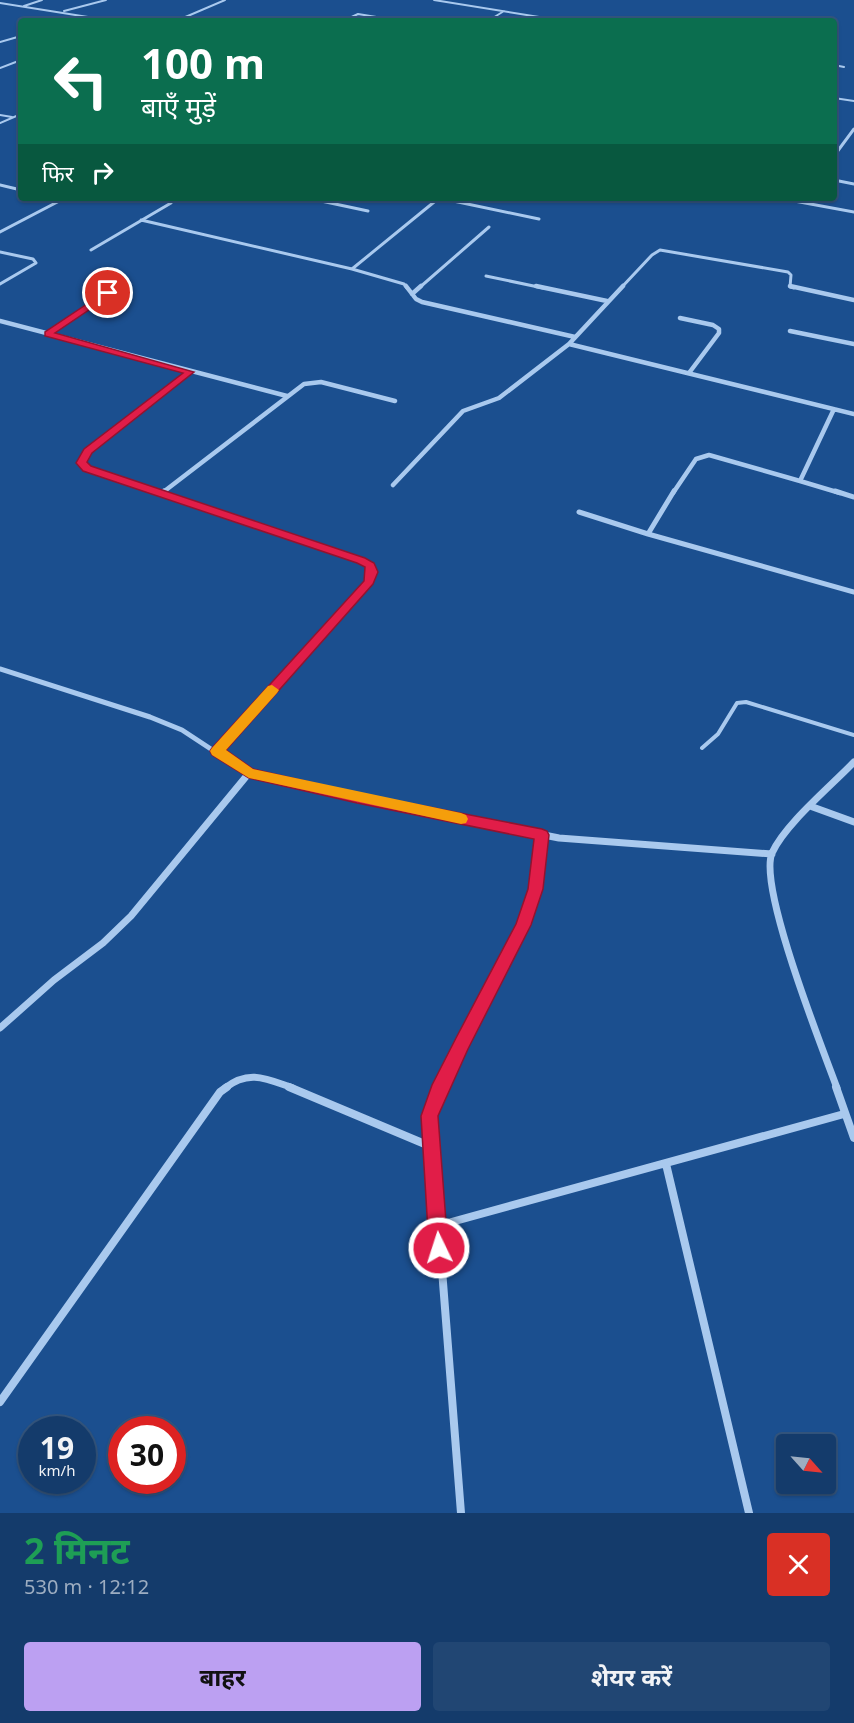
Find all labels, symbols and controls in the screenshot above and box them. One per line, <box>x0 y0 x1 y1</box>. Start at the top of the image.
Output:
text: 100 m <box>141 34 265 91</box>
icon: left <box>42 42 120 120</box>
text: बाएँ मुड़ें <box>141 88 216 125</box>
icon: right <box>86 156 119 189</box>
text: फिर <box>42 158 74 188</box>
pin <box>82 267 133 318</box>
icon: arrive <box>91 276 124 309</box>
position arrow <box>407 1216 471 1280</box>
speed limit sign: 30 <box>108 1416 186 1494</box>
text: 19 <box>40 1427 74 1468</box>
north arrow <box>776 1434 836 1494</box>
map controls <box>776 1434 836 1494</box>
text: km/h <box>39 1460 75 1480</box>
text: 2 मिनट <box>24 1526 130 1575</box>
button: close <box>767 1533 830 1596</box>
text: 530 m · 12:12 <box>24 1573 149 1600</box>
button: बाहर <box>24 1642 421 1711</box>
button: शेयर करें <box>433 1642 830 1711</box>

